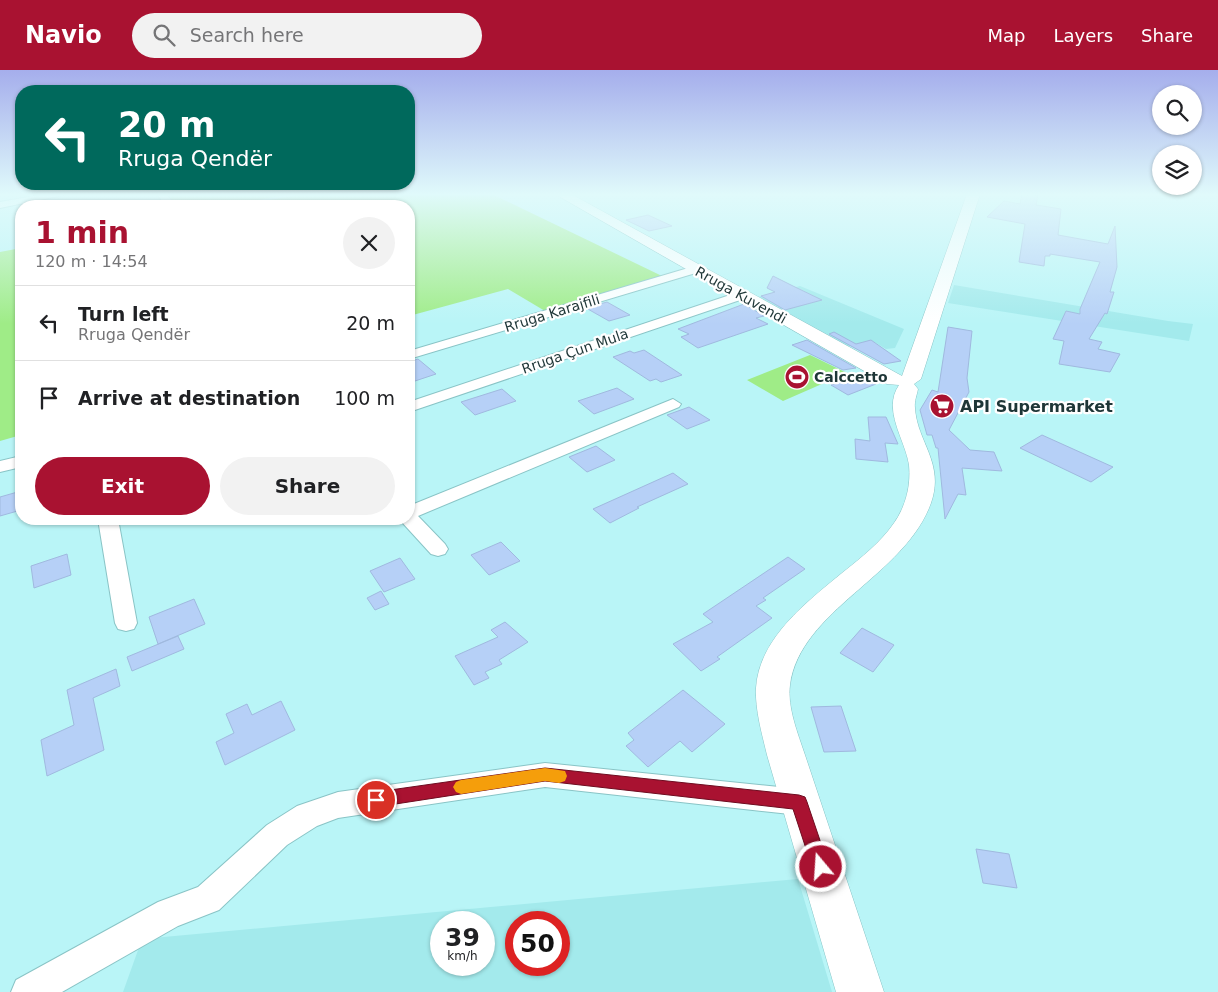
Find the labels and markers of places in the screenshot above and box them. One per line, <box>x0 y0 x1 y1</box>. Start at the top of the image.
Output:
sports icon: Calccetto <box>784 364 810 390</box>
place label: Calccetto <box>814 369 888 385</box>
supermarket icon: API Supermarket <box>929 393 955 419</box>
place label: API Supermarket <box>960 397 1113 416</box>
pin <box>355 779 397 821</box>

